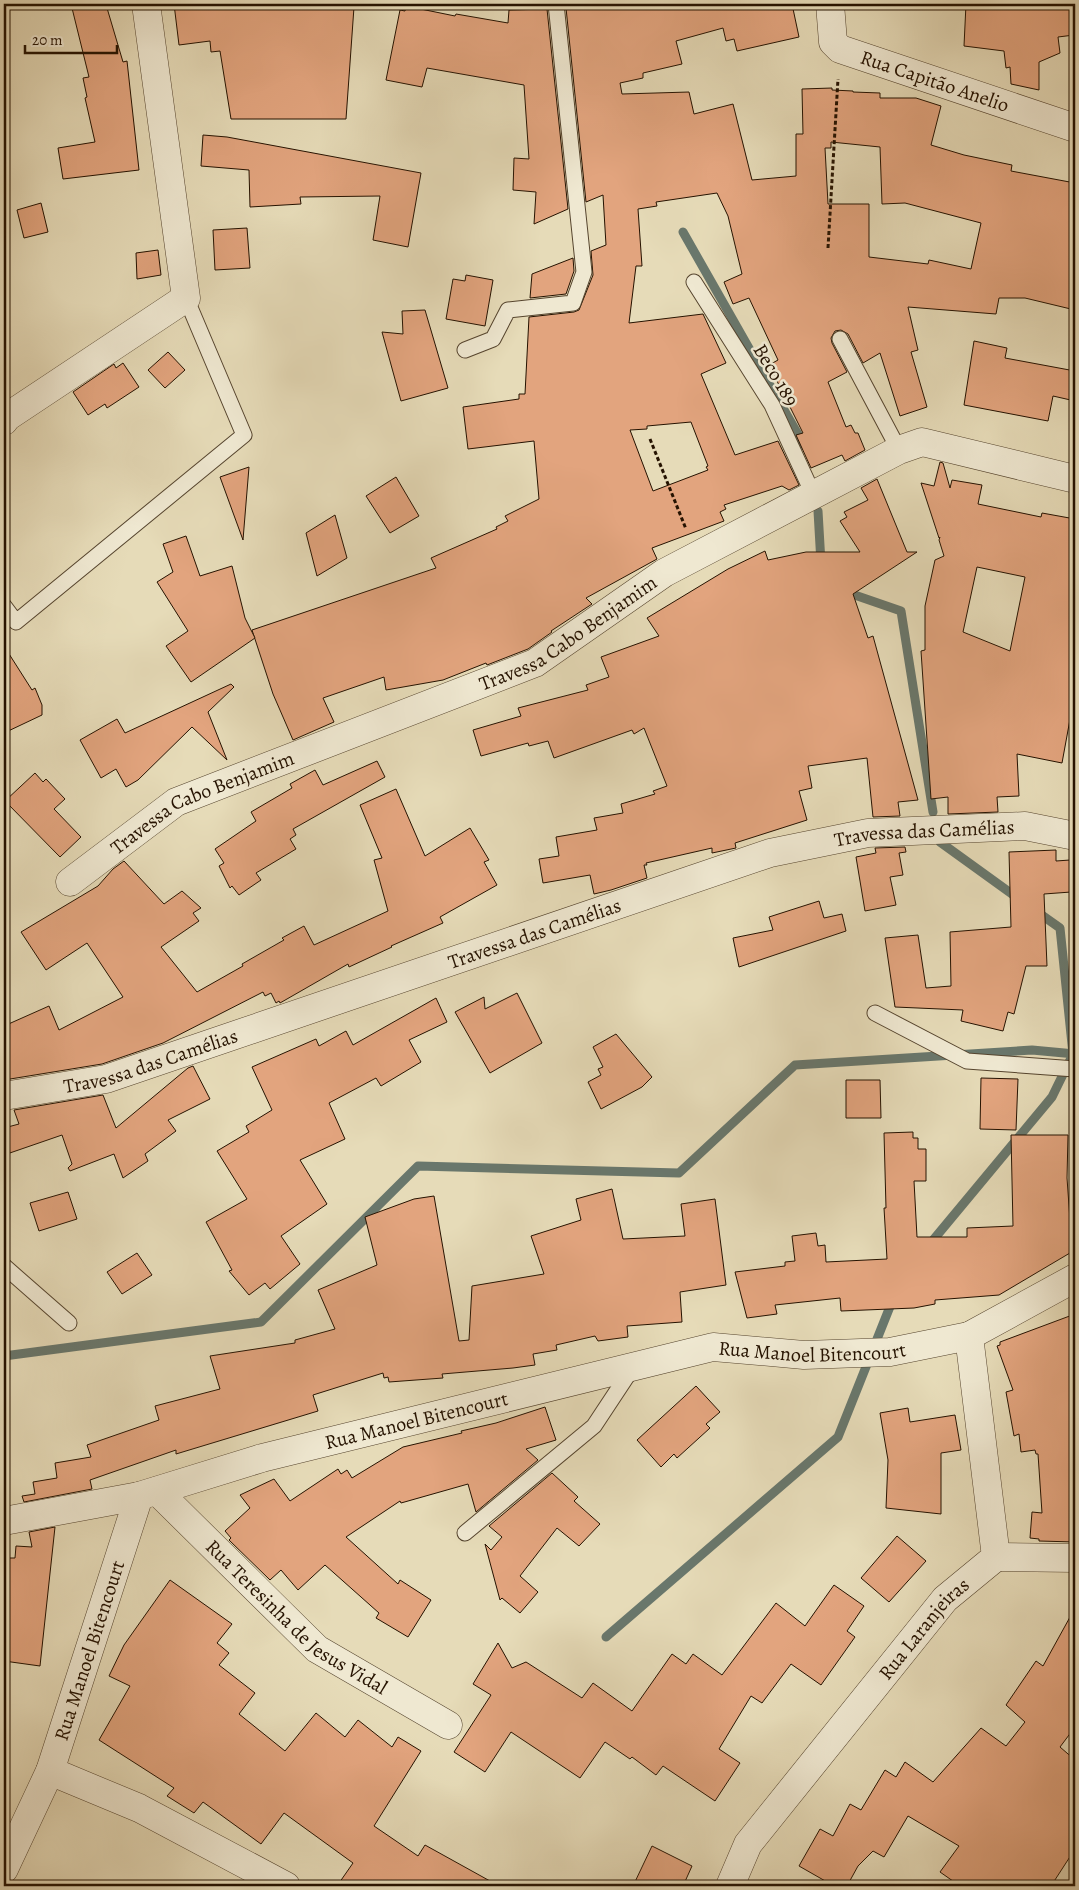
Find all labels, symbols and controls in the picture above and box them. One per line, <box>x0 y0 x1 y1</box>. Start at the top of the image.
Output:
scale bar <box>25 22 118 54</box>
text: 20 m <box>32 30 63 50</box>
street label: Rua Capitão Anelio <box>857 43 1013 118</box>
street label: Beco 189 <box>747 339 805 411</box>
street label: Travessa Cabo Benjamim <box>475 568 662 697</box>
street label: Travessa Cabo Benjamim <box>105 744 298 860</box>
street label: Travessa das Camélias <box>832 813 1015 853</box>
street label: Travessa das Camélias <box>444 891 625 975</box>
street label: Travessa das Camélias <box>61 1022 241 1099</box>
street label: Rua Manoel Bitencourt <box>717 1334 909 1369</box>
street label: Rua Manoel Bitencourt <box>322 1384 511 1456</box>
street label: Rua Teresinha de Jesus Vidal <box>200 1533 393 1701</box>
street label: Rua Manoel Bitencourt <box>47 1557 131 1744</box>
street label: Rua Laranjeiras <box>872 1571 975 1685</box>

